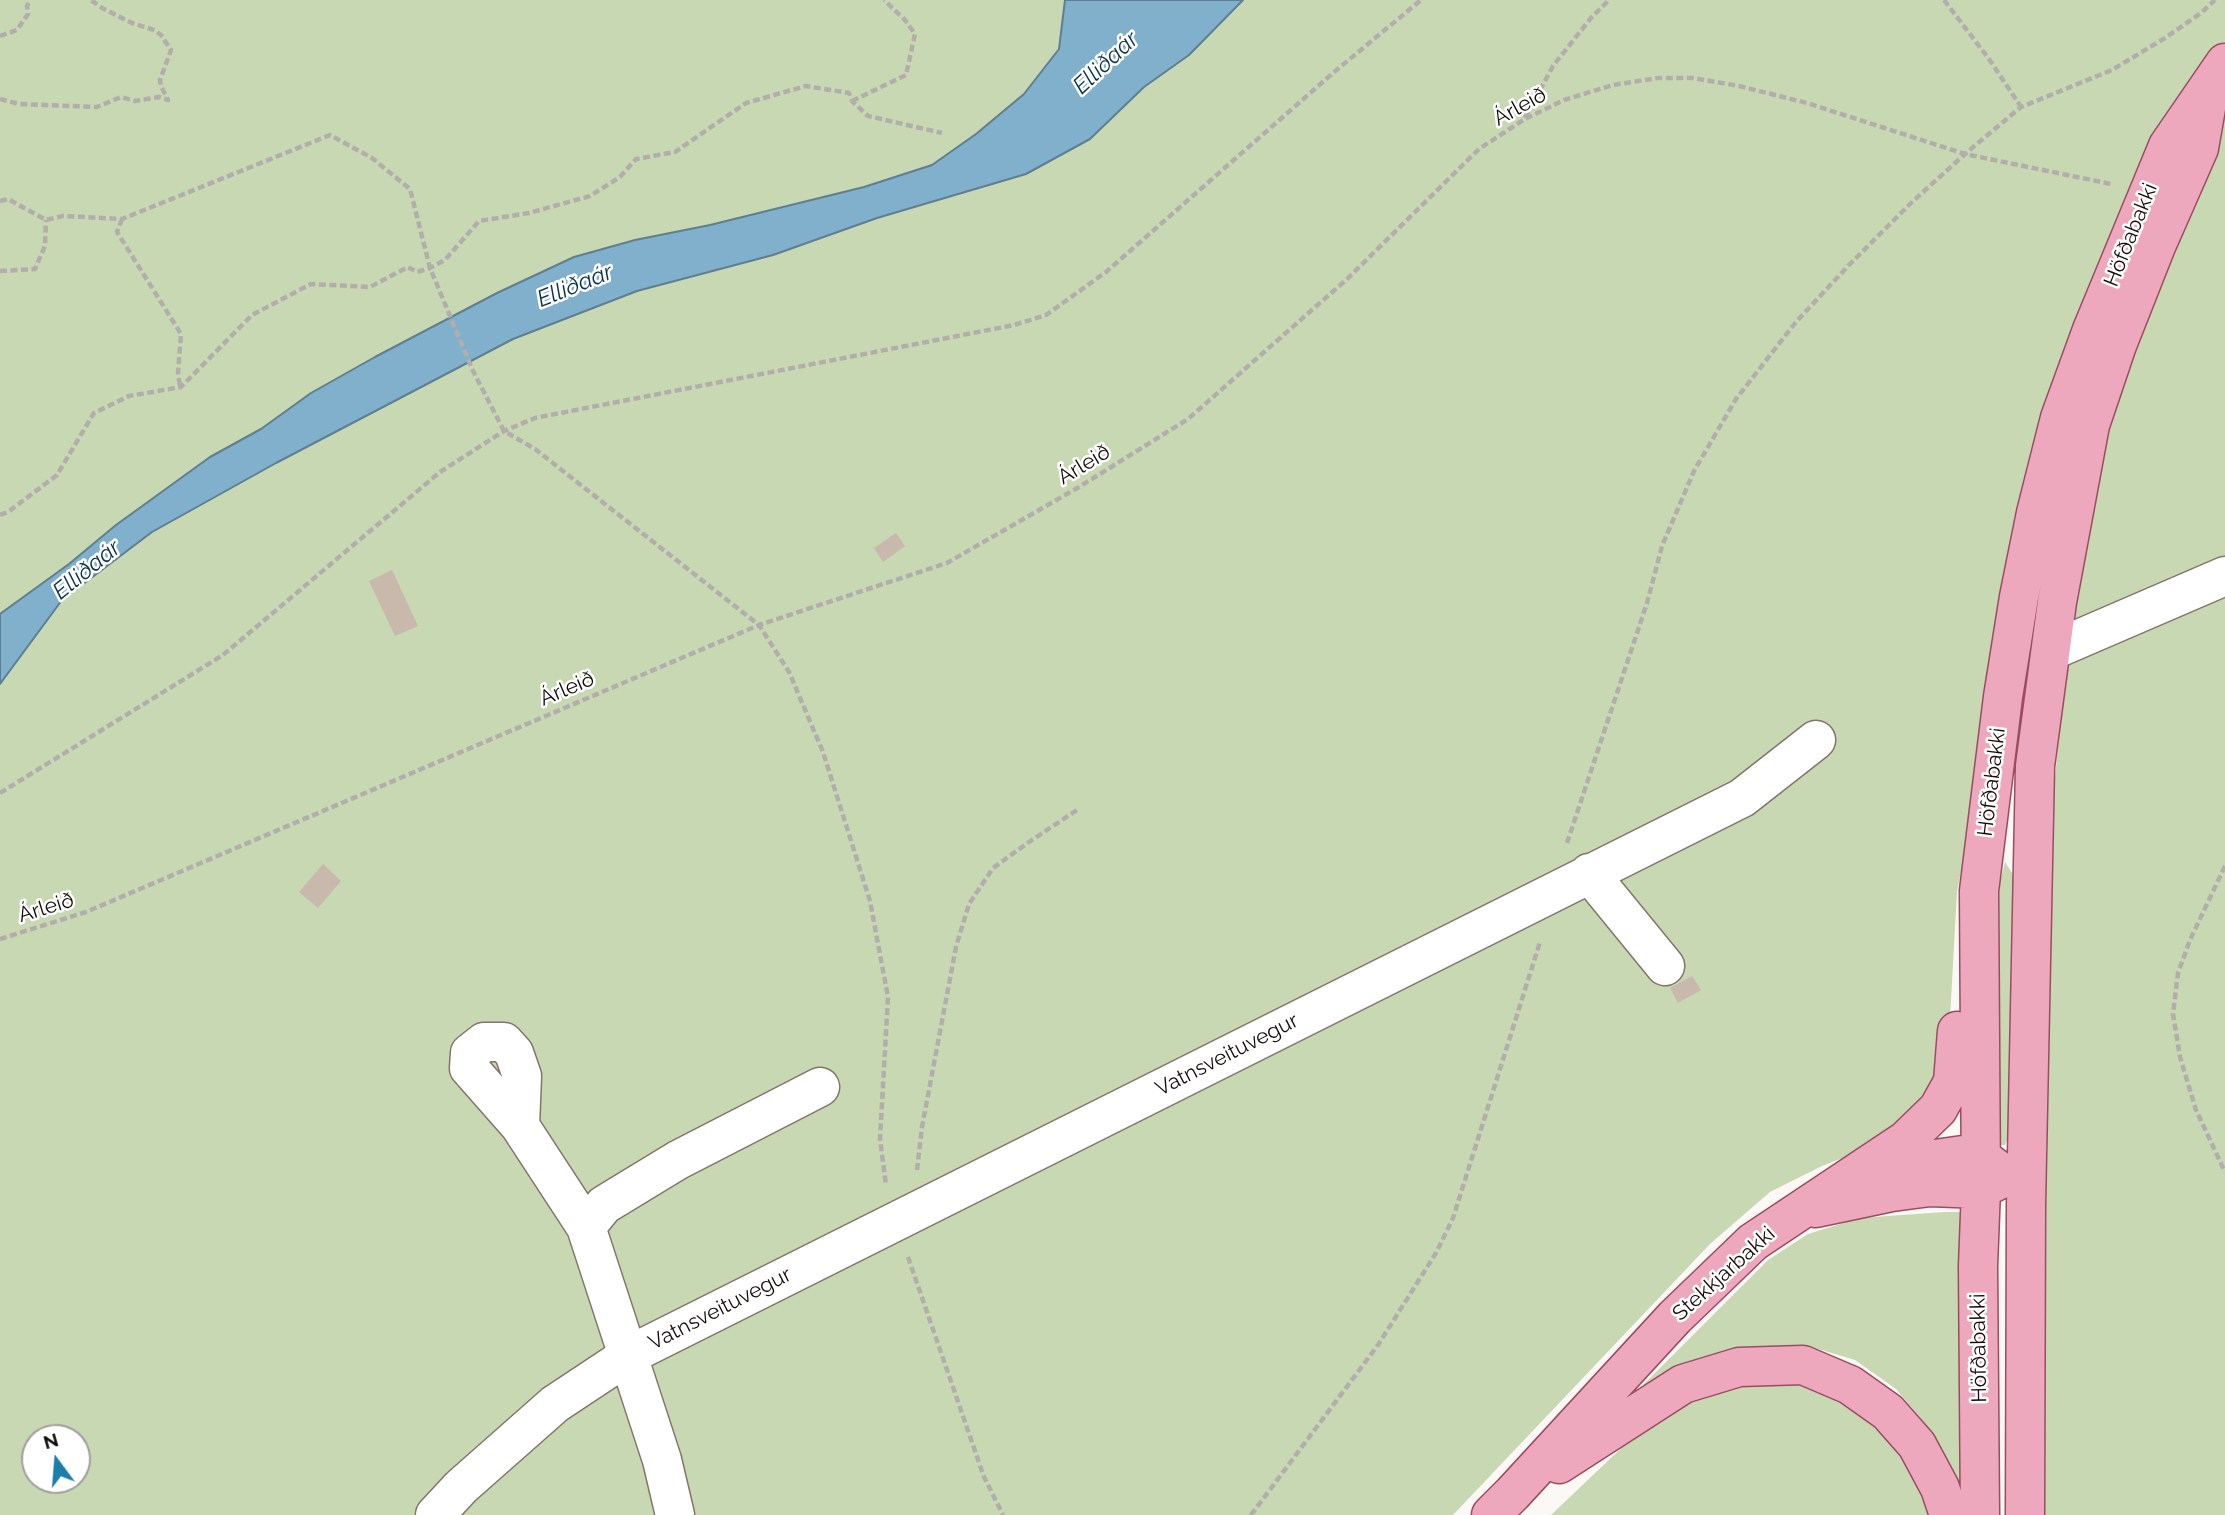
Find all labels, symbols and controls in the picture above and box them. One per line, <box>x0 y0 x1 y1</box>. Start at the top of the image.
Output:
water label: Elliðaár <box>1068 26 1144 100</box>
street label: Árleið <box>1489 82 1551 132</box>
street label: Höfðabakki <box>2099 180 2163 290</box>
water label: Elliðaár <box>533 258 617 314</box>
street label: Árleið <box>1053 440 1115 490</box>
water label: Elliðaár <box>48 534 126 606</box>
street label: Árleið <box>536 666 598 712</box>
street label: Höfðabakki <box>1973 726 2011 838</box>
street label: Árleið <box>15 888 77 928</box>
street label: Vatnsveituvegur <box>1151 1008 1303 1102</box>
street label: Stekkjarbakki <box>1668 1222 1780 1326</box>
street label: Vatnsveituvegur <box>644 1262 796 1356</box>
street label: Höfðabakki <box>1965 1293 1993 1403</box>
north arrow <box>21 1424 91 1494</box>
text: N <box>41 1428 61 1453</box>

